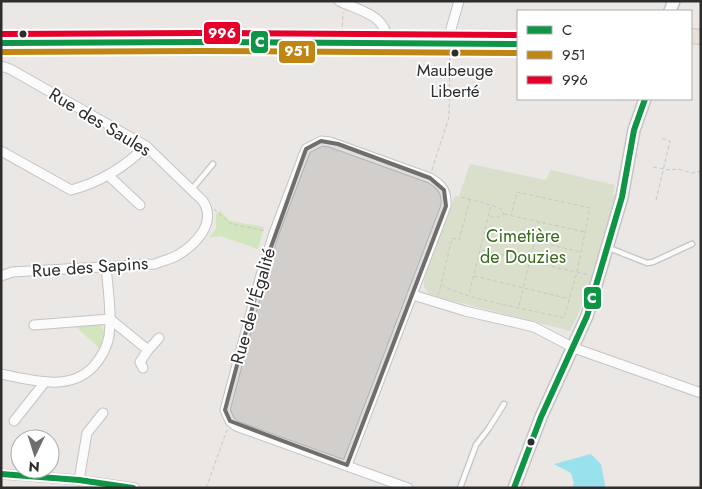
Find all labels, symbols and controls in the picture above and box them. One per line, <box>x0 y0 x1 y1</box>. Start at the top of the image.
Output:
legend <box>517 10 692 100</box>
text: C <box>562 19 572 41</box>
line badge: 996 <box>203 21 241 45</box>
text: 996 <box>208 23 236 43</box>
unlabelled marker <box>18 29 28 39</box>
line badge: C <box>250 30 269 54</box>
text: C <box>255 32 265 52</box>
line badge: 951 <box>278 40 316 64</box>
text: 951 <box>284 41 310 61</box>
text: 951 <box>562 44 586 66</box>
marker: Maubeuge Liberté <box>450 48 460 58</box>
place label: Maubeuge Liberté <box>417 58 494 103</box>
text: 996 <box>562 69 588 91</box>
street label: Rue des Saules <box>44 81 156 163</box>
park label: Cimetière de Douzies <box>480 223 566 270</box>
street label: Rue de l'Égalité <box>224 245 282 367</box>
street label: Rue des Sapins <box>31 250 149 284</box>
line badge: C <box>583 286 602 310</box>
text: C <box>587 288 597 308</box>
north arrow <box>10 429 60 479</box>
unlabelled marker <box>526 437 536 447</box>
text: N <box>28 457 40 477</box>

